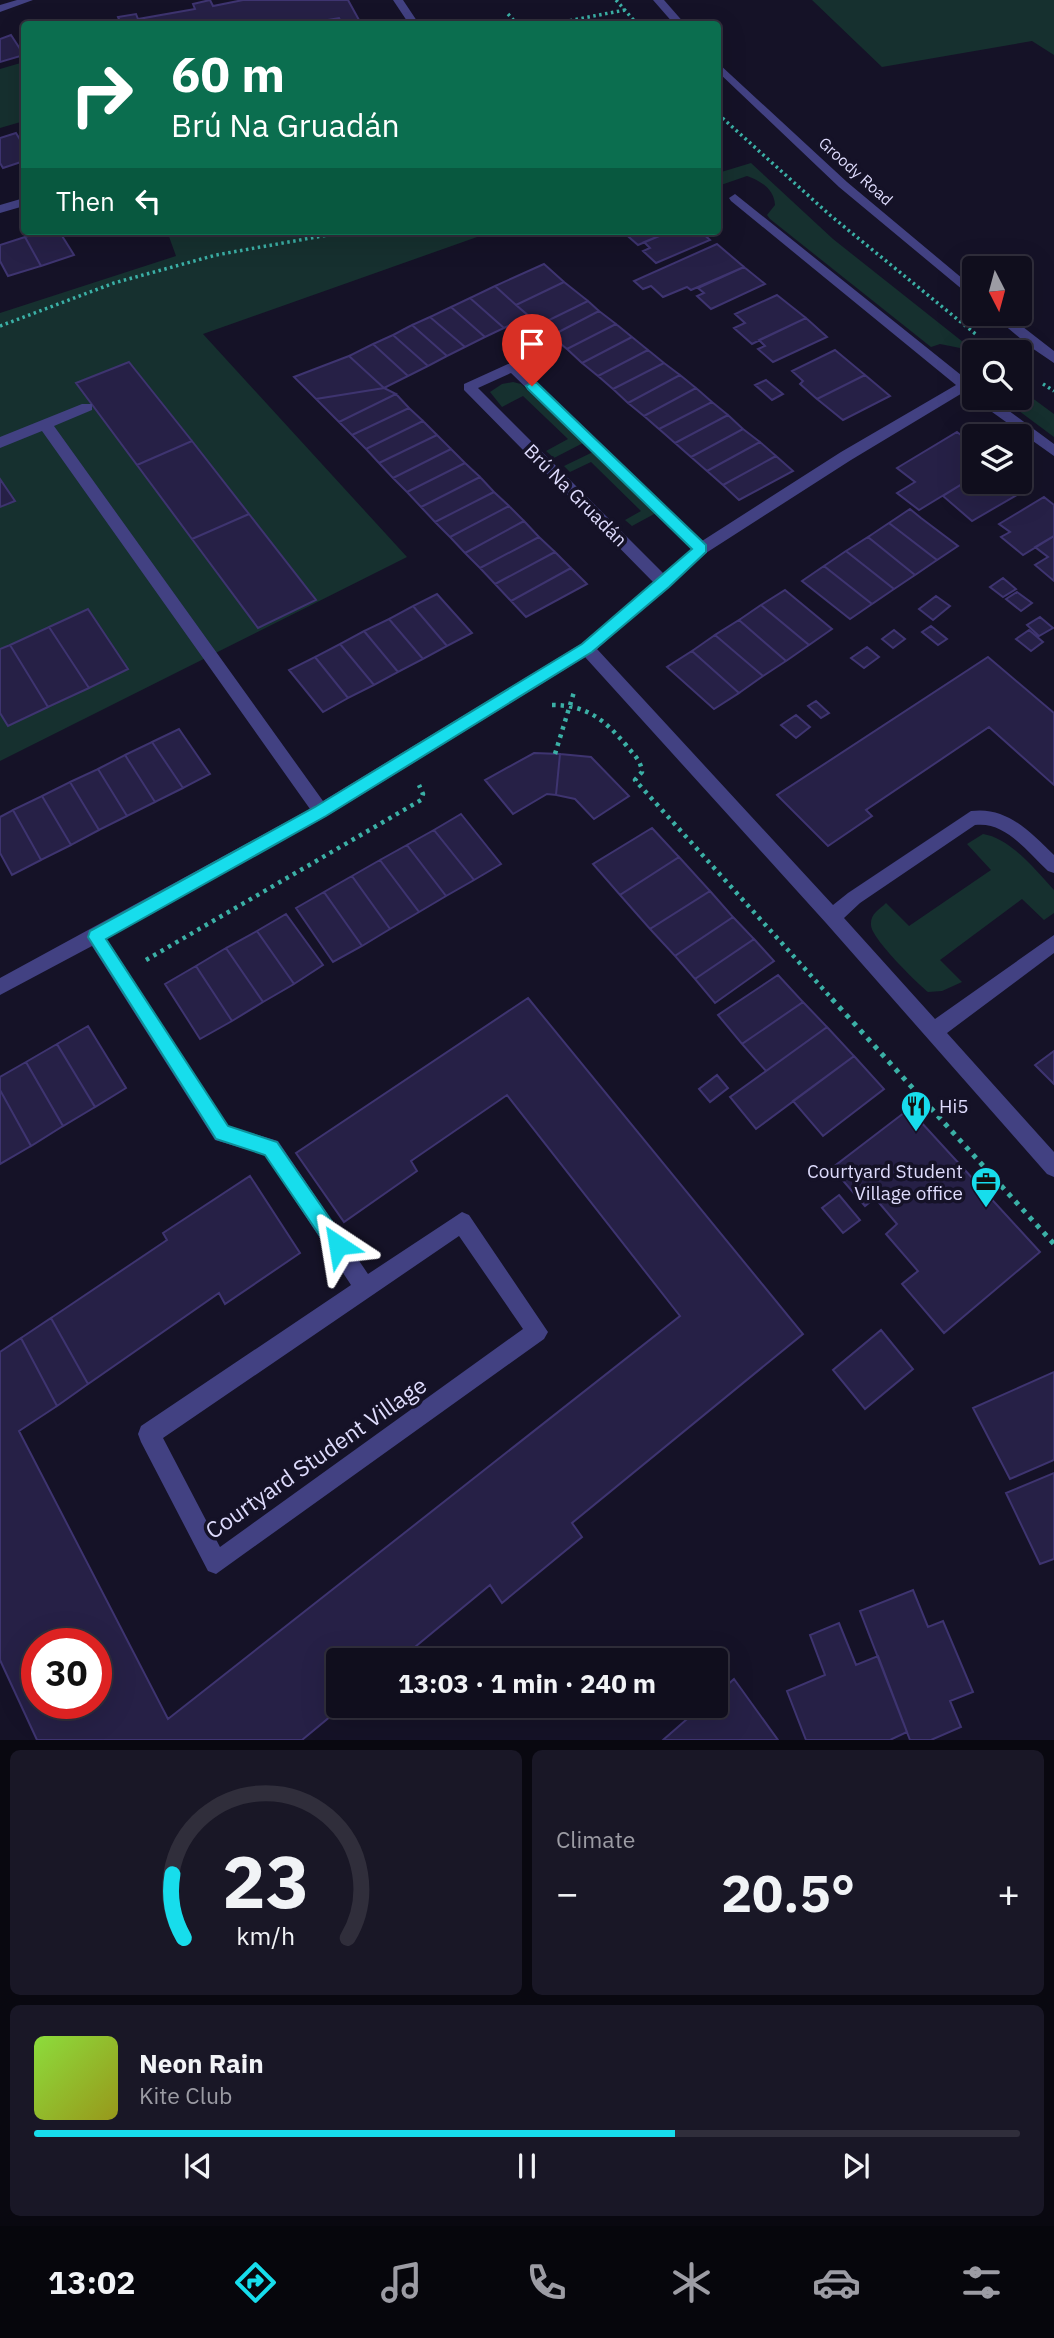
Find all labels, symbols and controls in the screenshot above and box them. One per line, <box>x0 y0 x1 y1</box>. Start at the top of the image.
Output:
text: 60 m <box>171 42 285 105</box>
icon: right <box>56 49 147 140</box>
text: Brú Na Gruadán <box>171 104 400 146</box>
street label: Groody Road <box>815 133 897 209</box>
icon: left <box>129 182 167 220</box>
text: Then <box>56 184 115 218</box>
north arrow <box>962 256 1032 326</box>
map controls <box>962 256 1032 494</box>
pin <box>502 314 562 386</box>
icon: arrive <box>513 325 551 363</box>
button: search <box>962 340 1032 410</box>
button: layers <box>962 424 1032 494</box>
street label: Brú Na Gruadán <box>520 439 632 551</box>
restaurant icon: Hi5 <box>899 1089 933 1133</box>
place label: Hi5 <box>939 1094 969 1118</box>
place label: Courtyard Student Village office <box>807 1159 963 1205</box>
office icon: Courtyard Student Village office <box>969 1165 1003 1209</box>
position arrow <box>301 1208 375 1282</box>
street label: Courtyard Student Village <box>199 1369 432 1545</box>
speed limit sign: 30 <box>21 1628 112 1719</box>
text: 13:03 · 1 min · 240 m <box>398 1666 656 1700</box>
text: Climate <box>556 1824 635 1854</box>
text: 23 <box>222 1834 310 1929</box>
text: 20.5° <box>721 1859 855 1926</box>
text: − <box>556 1868 579 1917</box>
text: + <box>997 1868 1020 1917</box>
text: km/h <box>237 1919 295 1952</box>
text: Neon Rain <box>139 2046 264 2080</box>
text: Kite Club <box>139 2080 232 2110</box>
icon: previous <box>179 2147 217 2185</box>
icon: pause <box>508 2147 546 2185</box>
icon: next <box>837 2147 875 2185</box>
icon: directions <box>231 2258 280 2307</box>
icon: music <box>377 2258 426 2307</box>
icon: phone <box>522 2258 571 2307</box>
icon: climate <box>667 2258 716 2307</box>
icon: car <box>812 2258 861 2307</box>
icon: filters <box>957 2258 1006 2307</box>
text: 13:02 <box>48 2261 135 2303</box>

